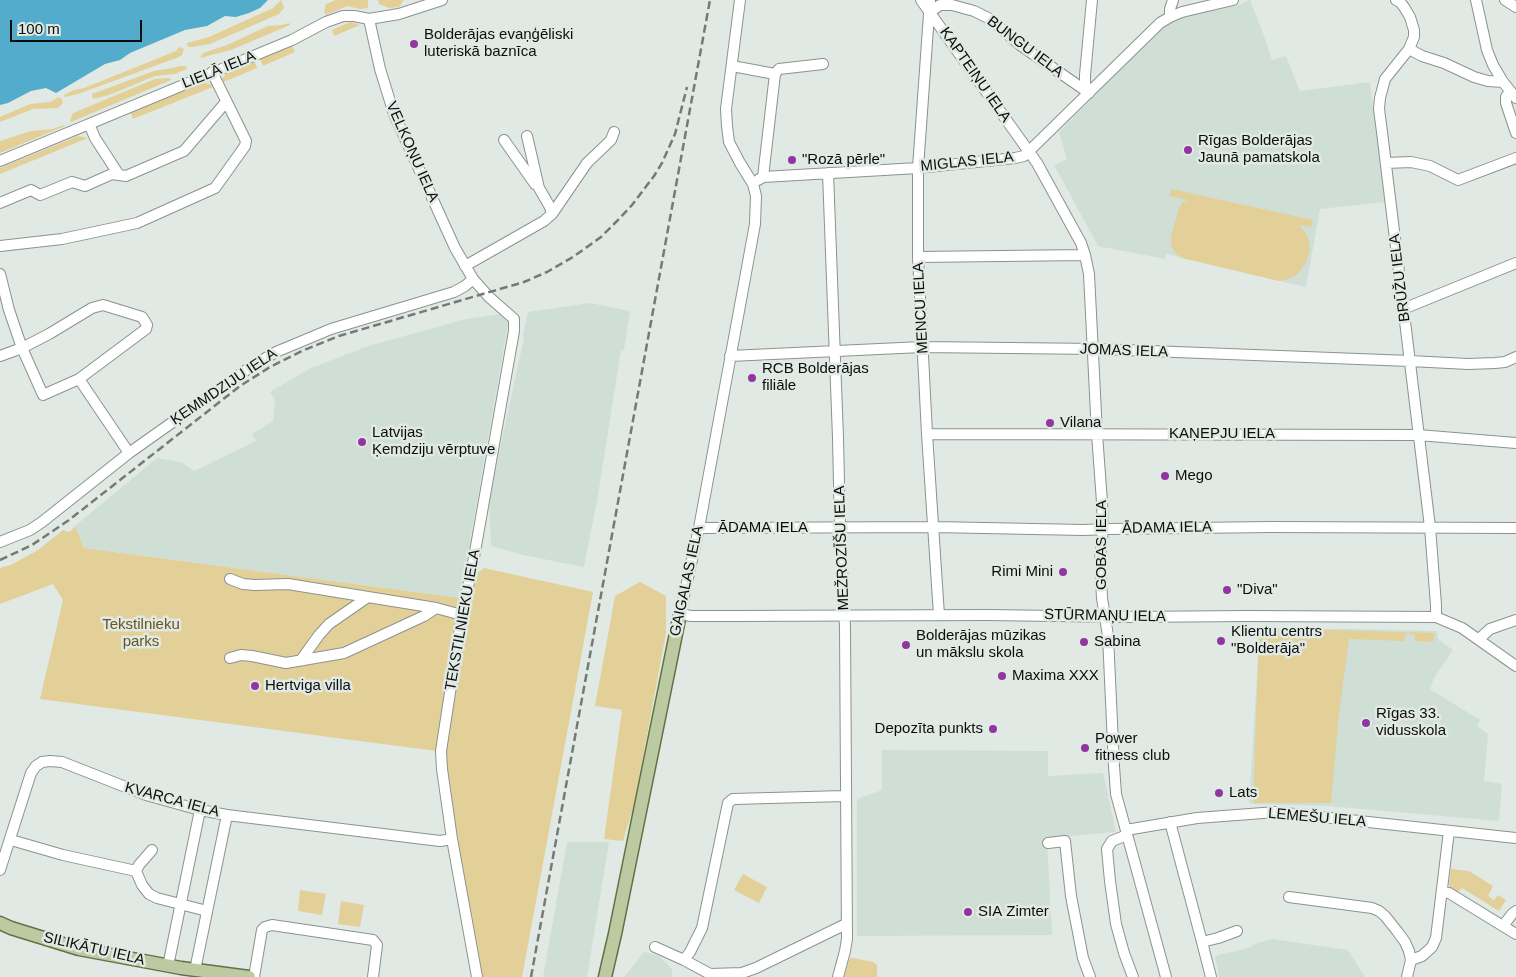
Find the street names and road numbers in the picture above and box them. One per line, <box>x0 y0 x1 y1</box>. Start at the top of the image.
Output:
street label: BUNGU IELA <box>983 12 1067 82</box>
street label: KAPTEIŅU IELA <box>936 24 1014 126</box>
street label: LIELĀ IELA <box>180 47 258 93</box>
street label: VELKOŅU IELA <box>382 99 442 205</box>
street label: MIGLAS IELA <box>920 148 1014 176</box>
street label: BRŪŽU IELA <box>1386 233 1414 323</box>
street label: MENCU IELA <box>910 262 932 354</box>
street label: JOMAS IELA <box>1080 340 1168 362</box>
street label: ĶEMMDZIJU IELA <box>167 345 281 429</box>
street label: KAŅEPJU IELA <box>1169 425 1275 443</box>
street label: MEŽROZĪŠU IELA <box>831 485 853 611</box>
street label: GOBAS IELA <box>1093 500 1111 590</box>
street label: ĀDAMA IELA <box>1122 518 1212 538</box>
street label: ĀDAMA IELA <box>718 519 808 537</box>
street label: GAIGALAS IELA <box>666 524 708 638</box>
street label: TEKSTILNIEKU IELA <box>442 548 484 692</box>
street label: STŪRMAŅU IELA <box>1044 606 1166 626</box>
street label: KVARCA IELA <box>123 779 221 821</box>
street label: LEMEŠU IELA <box>1267 805 1367 831</box>
street label: SILIKĀTU IELA <box>42 929 146 969</box>

